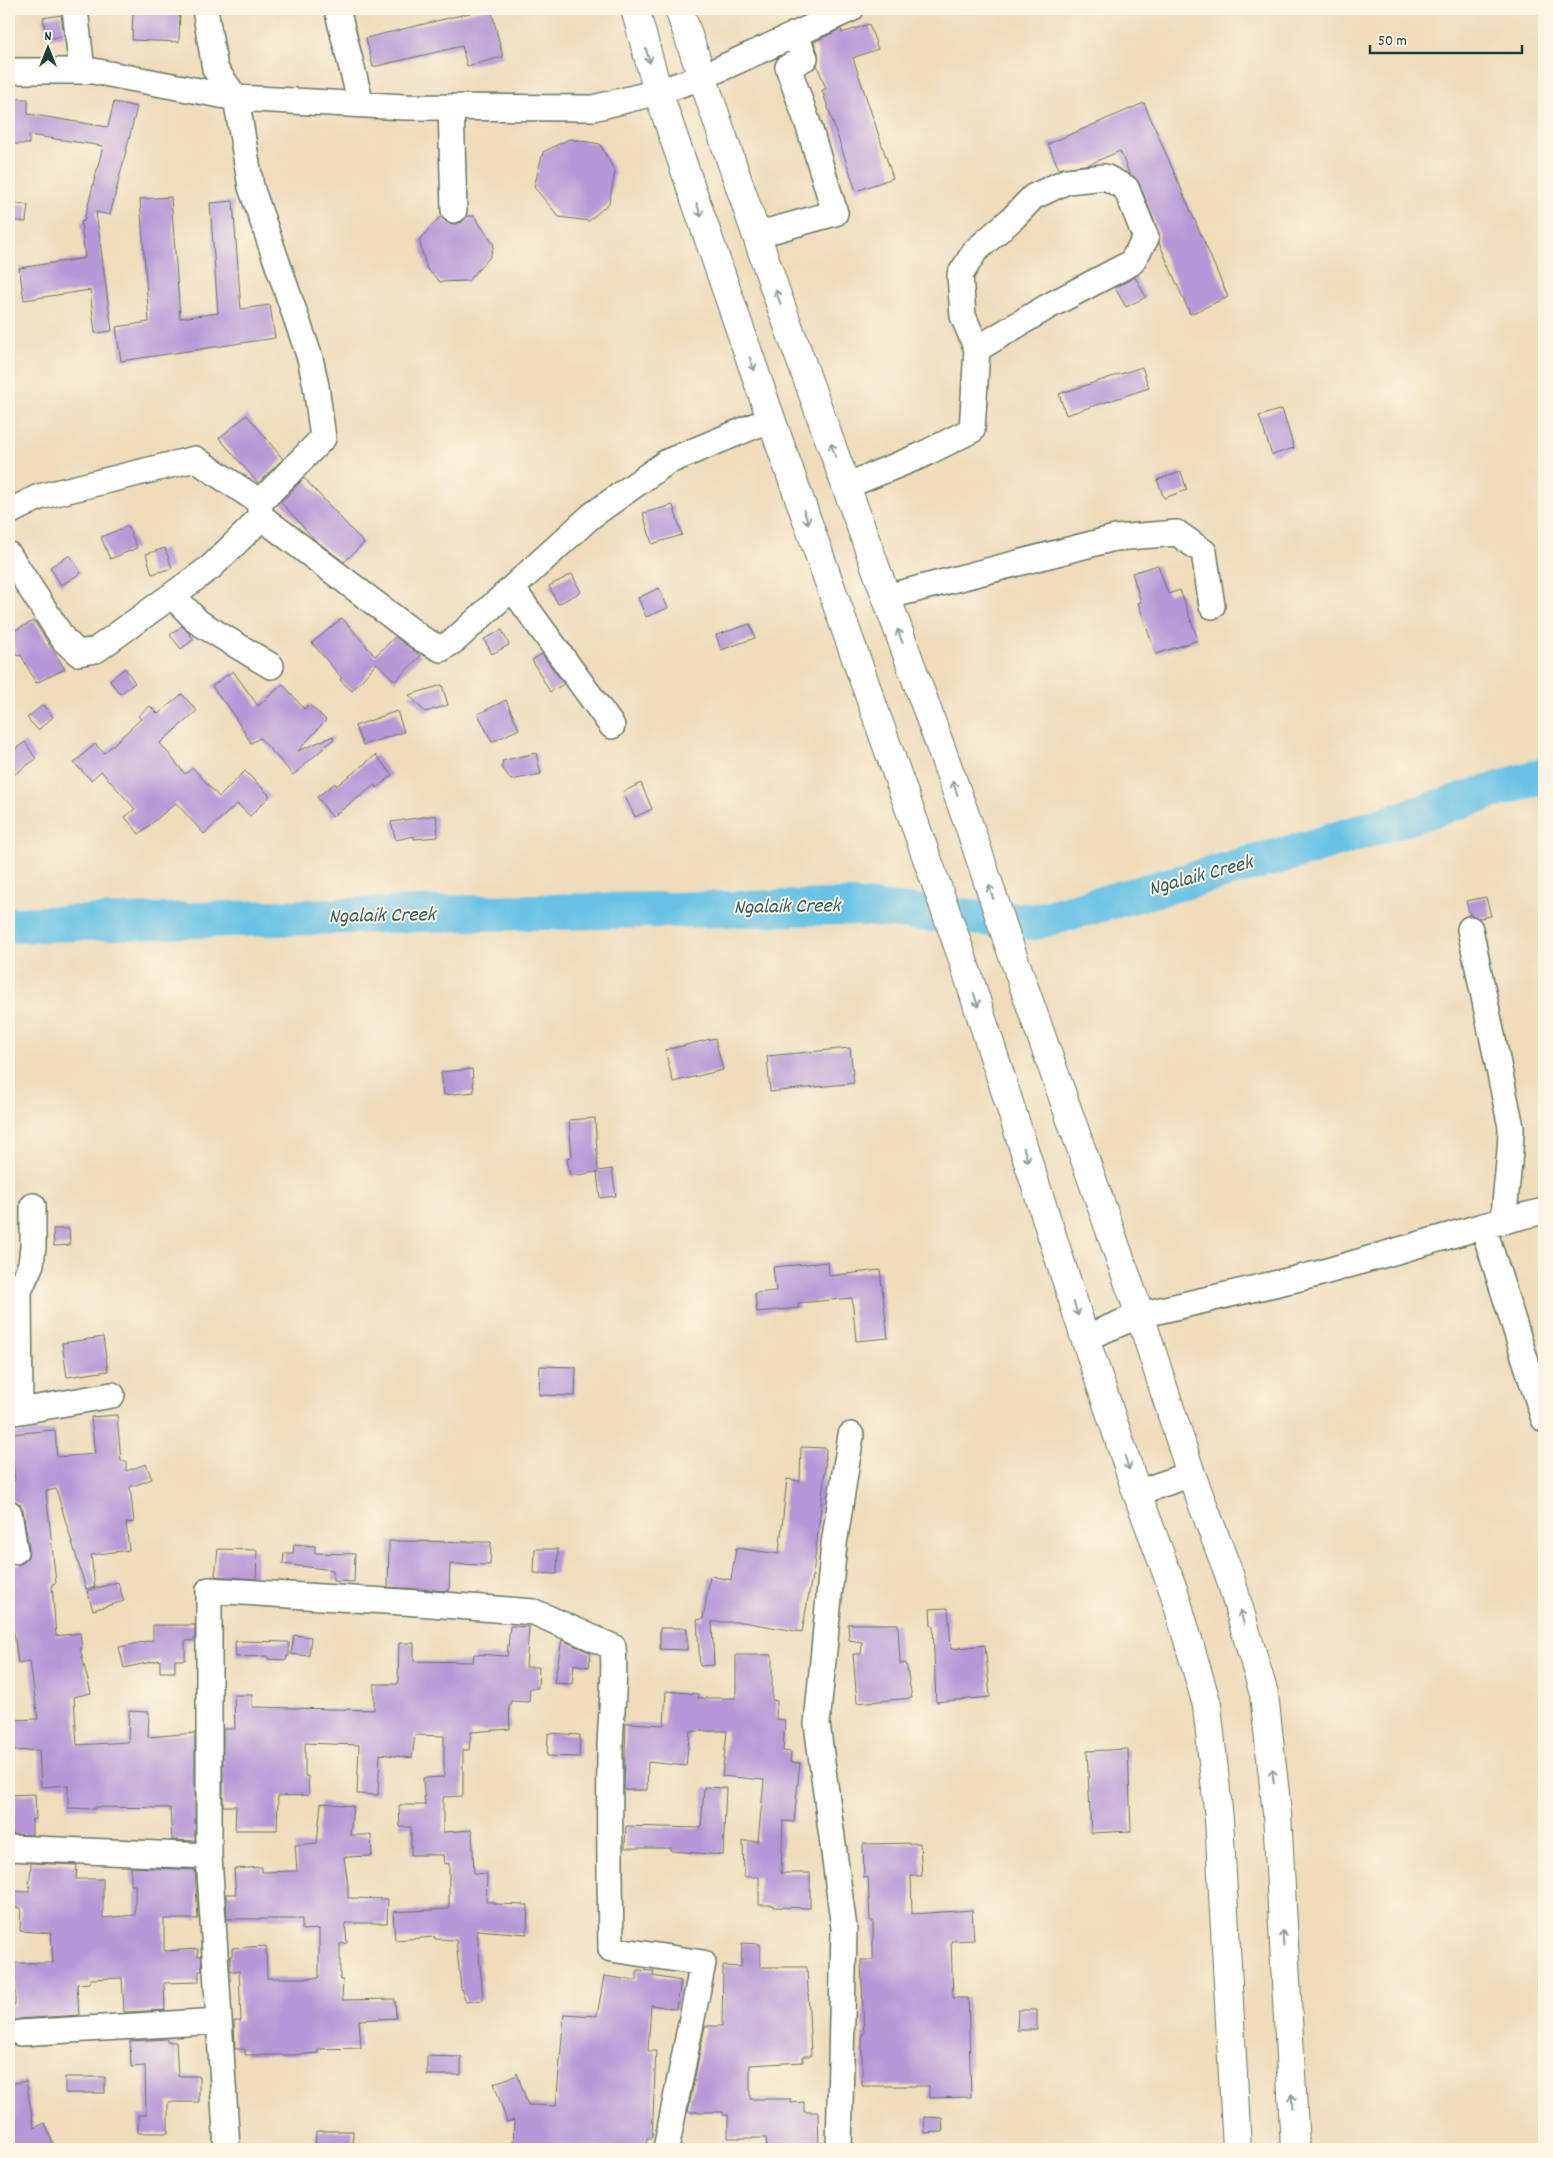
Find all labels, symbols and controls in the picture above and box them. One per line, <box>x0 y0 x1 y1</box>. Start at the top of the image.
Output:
north arrow <box>22 22 72 72</box>
scale bar <box>1370 22 1523 54</box>
text: N <box>45 27 52 47</box>
text: 50 m <box>1378 31 1407 53</box>
one-way arrow <box>644 47 654 63</box>
one-way arrow <box>695 202 704 217</box>
one-way arrow <box>773 290 782 305</box>
one-way arrow <box>748 355 757 371</box>
one-way arrow <box>828 443 837 458</box>
one-way arrow <box>802 509 811 524</box>
one-way arrow <box>895 628 904 644</box>
one-way arrow <box>950 781 959 797</box>
water label: Ngalaik Creek <box>1146 848 1259 905</box>
one-way arrow <box>986 885 995 901</box>
water label: Ngalaik Creek <box>733 892 843 924</box>
water label: Ngalaik Creek <box>328 901 438 933</box>
one-way arrow <box>972 992 981 1007</box>
one-way arrow <box>1022 1146 1031 1162</box>
one-way arrow <box>1072 1301 1081 1317</box>
one-way arrow <box>1123 1455 1132 1471</box>
one-way arrow <box>1236 1610 1246 1626</box>
one-way arrow <box>1268 1768 1278 1784</box>
one-way arrow <box>1279 1931 1288 1947</box>
one-way arrow <box>1288 2093 1297 2109</box>

